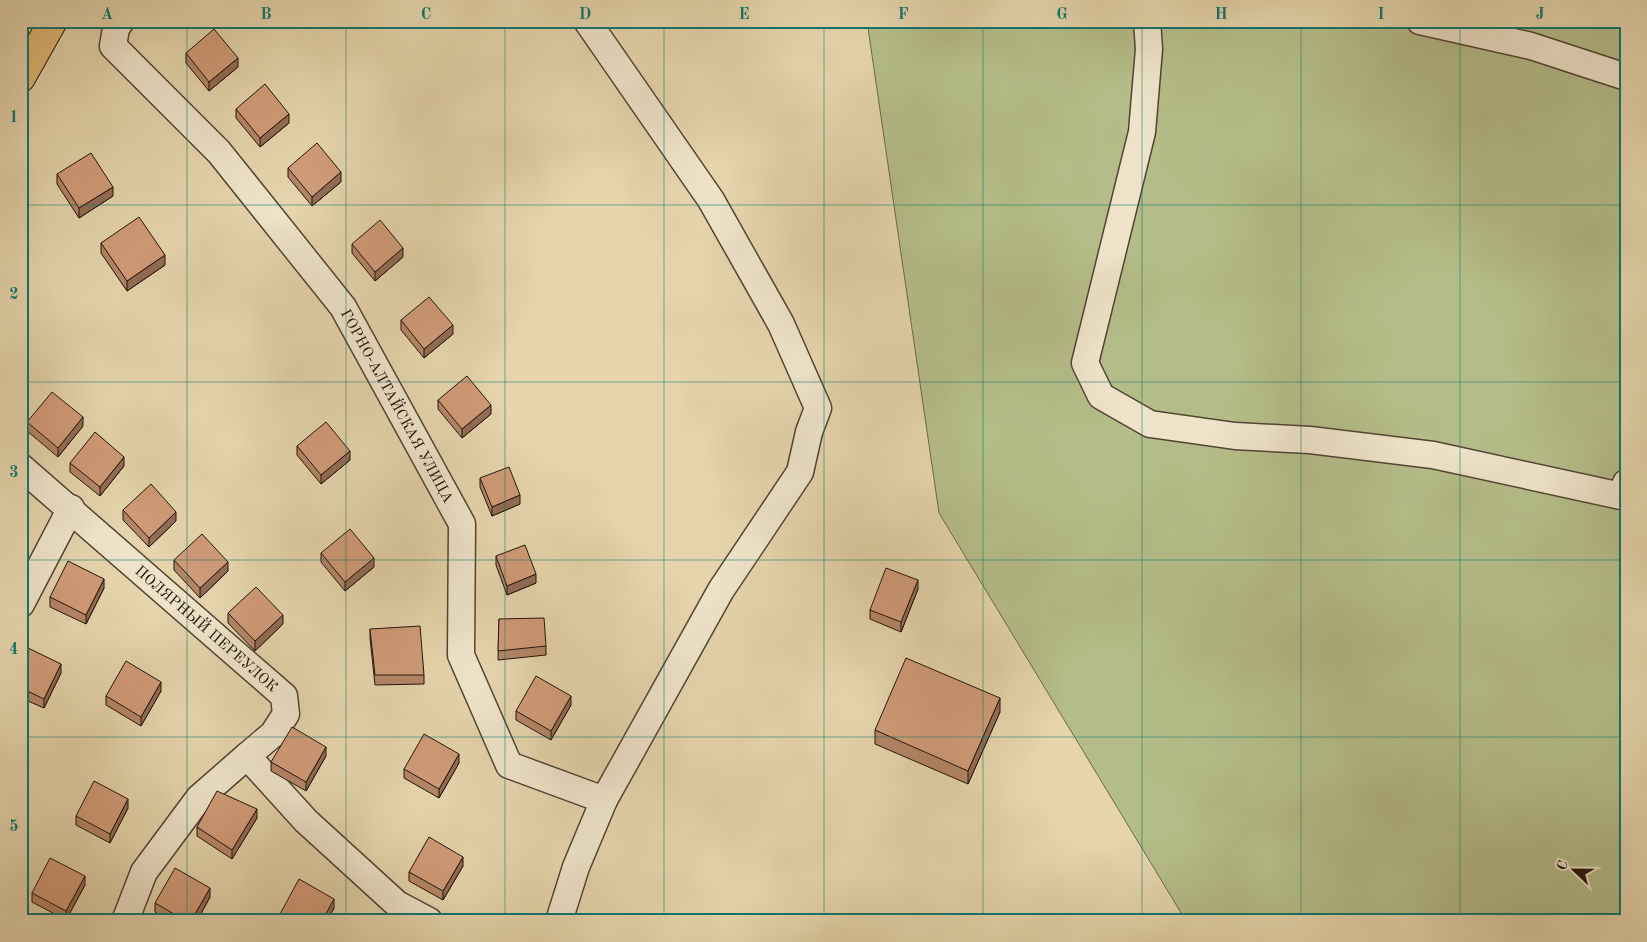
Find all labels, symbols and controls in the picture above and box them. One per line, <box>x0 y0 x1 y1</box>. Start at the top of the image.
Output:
text: A <box>101 7 113 23</box>
text: B <box>260 7 272 23</box>
text: C <box>421 7 431 23</box>
text: D <box>579 7 591 23</box>
text: E <box>738 7 750 23</box>
text: F <box>898 7 909 23</box>
text: G <box>1056 7 1068 23</box>
text: H <box>1214 7 1228 23</box>
text: I <box>1377 7 1385 23</box>
text: J <box>1536 7 1545 23</box>
text: 1 <box>9 110 19 126</box>
text: 2 <box>9 287 19 303</box>
street label: ГОРНО-АЛТАЙСКАЯ УЛИЦА <box>337 307 455 506</box>
text: 3 <box>9 465 19 481</box>
street label: ПОЛЯРНЫЙ ПЕРЕУЛОК <box>131 564 280 696</box>
text: 4 <box>9 642 19 658</box>
text: 5 <box>9 819 19 835</box>
north arrow <box>1550 844 1600 894</box>
text: С <box>1555 859 1571 872</box>

